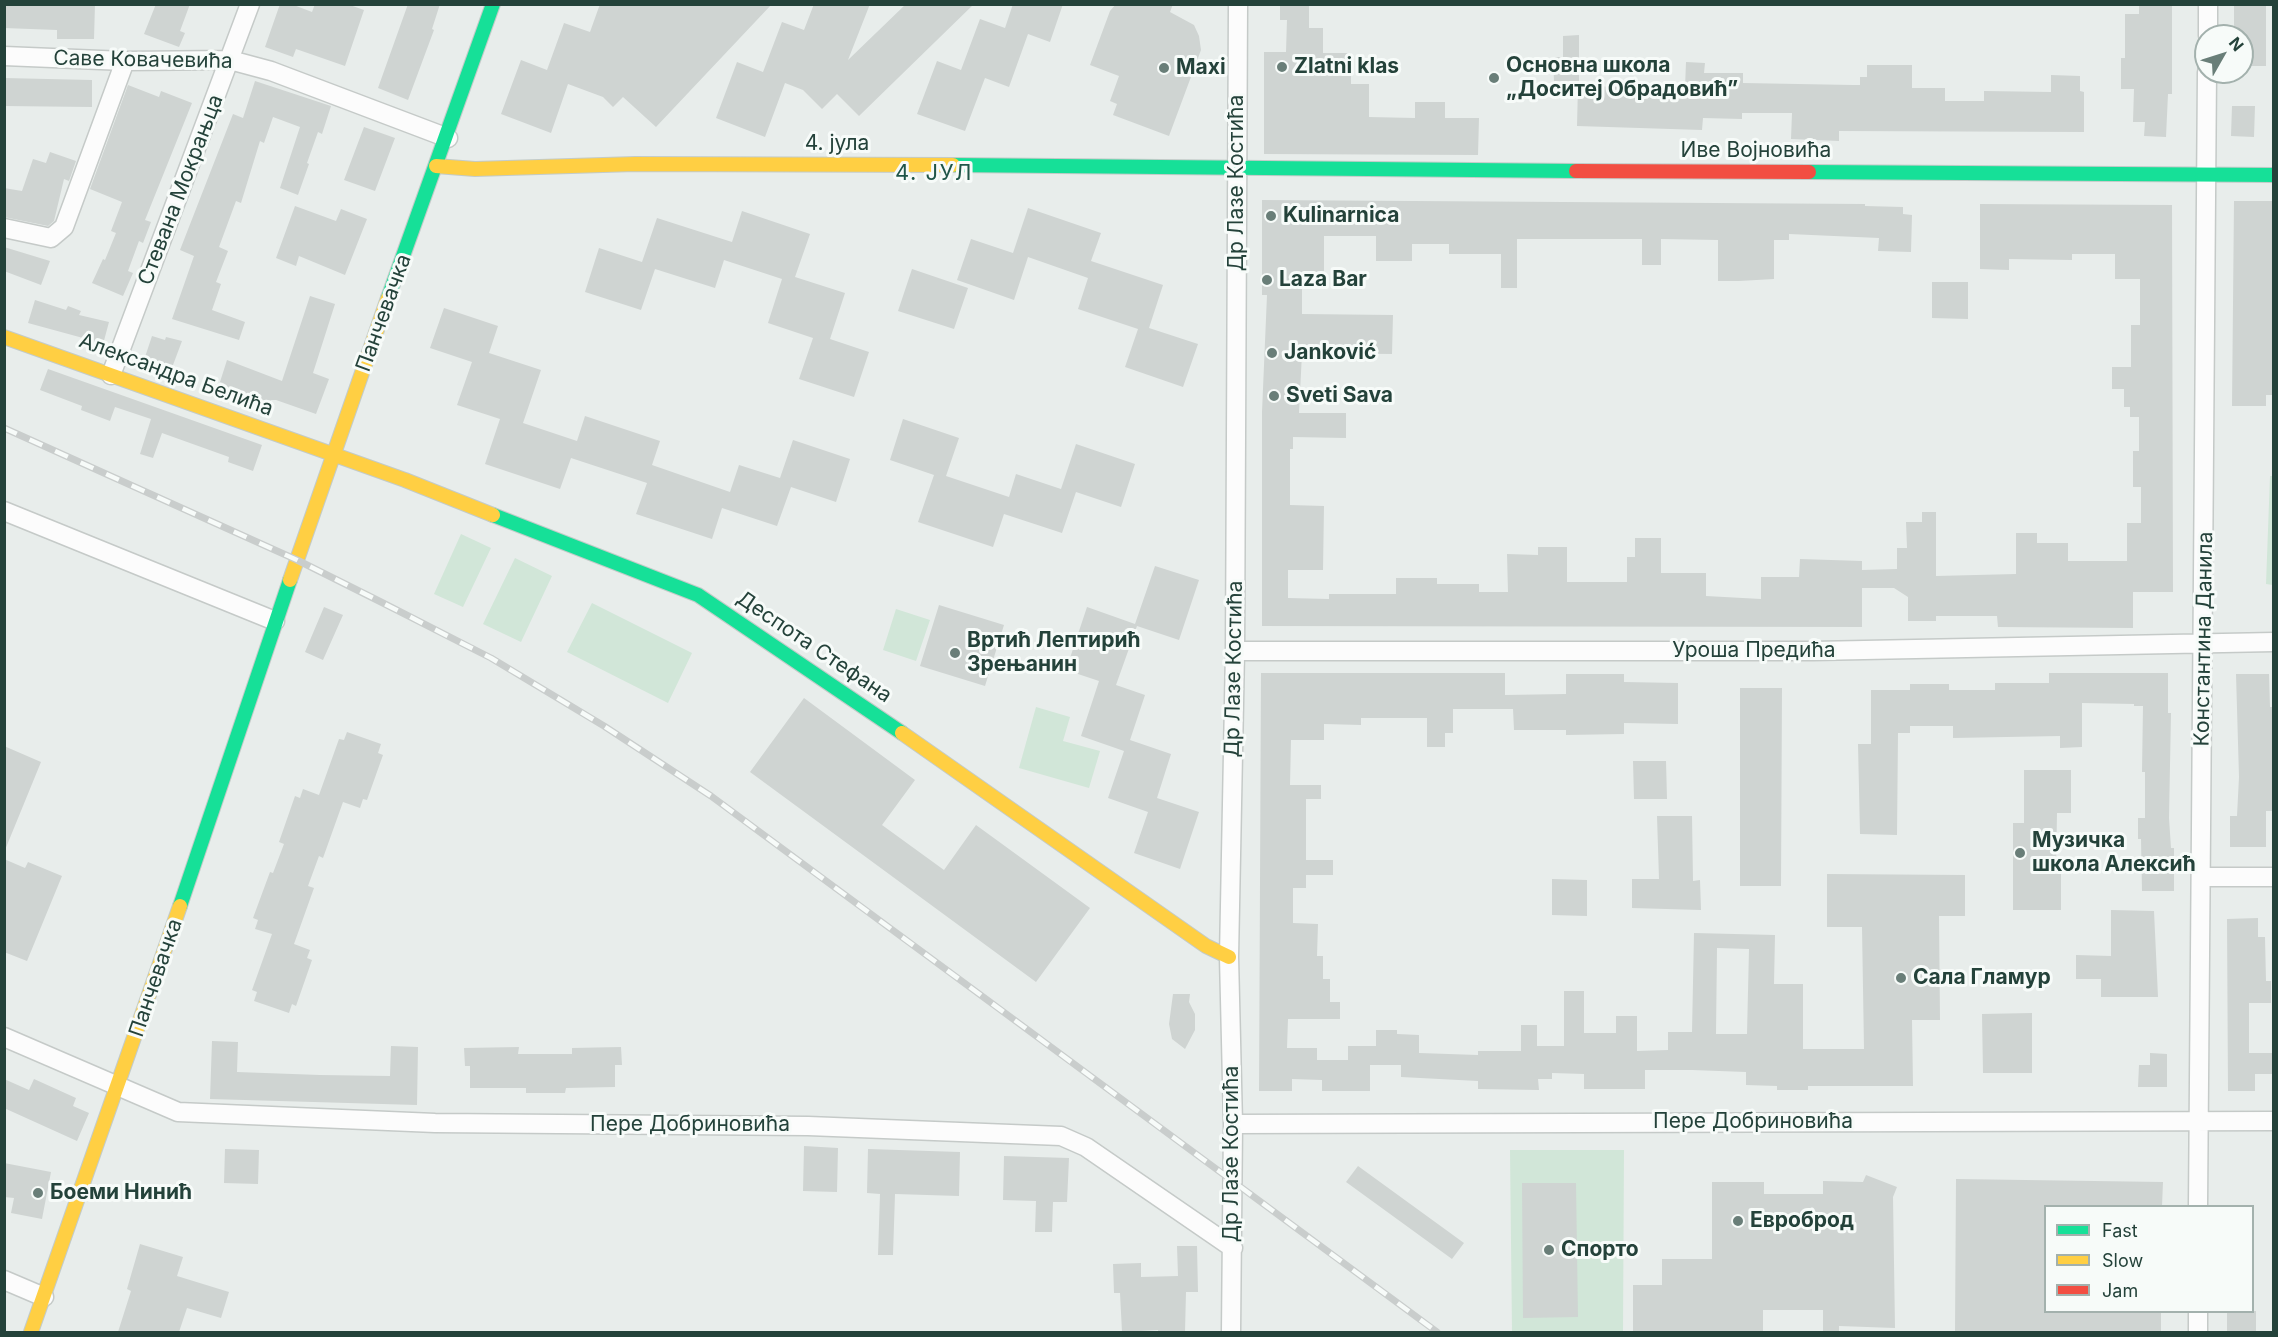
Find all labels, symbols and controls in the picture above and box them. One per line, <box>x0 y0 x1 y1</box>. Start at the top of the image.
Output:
north arrow <box>2194 24 2254 84</box>
text: N <box>2225 33 2248 55</box>
street label: Саве Ковачевића <box>53 46 233 74</box>
place label: Основна школа „Доситеј Обрадовић” <box>1506 53 1738 103</box>
place label: Zlatni klas <box>1294 54 1399 80</box>
place label: Maxi <box>1176 55 1226 81</box>
marker: Zlatni klas <box>1275 60 1289 74</box>
marker: Maxi <box>1157 61 1171 75</box>
marker: Основна школа „Доситеј Обрадовић” <box>1487 71 1501 85</box>
street label: Стевана Мокрањца <box>133 91 229 289</box>
street label: Др Лазе Костића <box>1224 95 1250 271</box>
street label: 4. јула <box>805 131 869 157</box>
street label: Иве Војновића <box>1681 138 1831 164</box>
district label: 4. ЈУЛ <box>895 160 973 186</box>
place label: Kulinarnica <box>1283 203 1399 229</box>
marker: Kulinarnica <box>1264 209 1278 223</box>
street label: Панчевачка <box>351 251 417 375</box>
place label: Laza Bar <box>1279 267 1367 293</box>
marker: Laza Bar <box>1260 273 1274 287</box>
street label: Александра Белића <box>76 328 276 422</box>
place label: Janković <box>1284 340 1376 366</box>
marker: Janković <box>1265 346 1279 360</box>
place label: Sveti Sava <box>1286 383 1393 409</box>
marker: Sveti Sava <box>1267 389 1281 403</box>
street label: Константина Данила <box>2190 531 2218 747</box>
street label: Др Лазе Костића <box>1220 580 1248 758</box>
street label: Деспота Стефана <box>732 586 896 708</box>
place label: Вртић Лептирић Зрењанин <box>967 628 1141 678</box>
street label: Уроша Предића <box>1672 638 1836 664</box>
marker: Вртић Лептирић Зрењанин <box>948 646 962 660</box>
place label: Музичка школа Алексић <box>2032 828 2196 878</box>
marker: Музичка школа Алексић <box>2013 846 2027 860</box>
street label: Панчевачка <box>124 916 188 1040</box>
place label: Сала Гламур <box>1913 965 2051 991</box>
marker: Сала Гламур <box>1894 971 1908 985</box>
street label: Др Лазе Костића <box>1219 1066 1245 1242</box>
street label: Пере Добриновића <box>1653 1109 1853 1135</box>
street label: Пере Добриновића <box>590 1112 790 1138</box>
place label: Боеми Нинић <box>50 1180 192 1206</box>
marker: Боеми Нинић <box>31 1186 45 1200</box>
legend <box>2044 1205 2254 1313</box>
place label: Евроброд <box>1750 1208 1854 1234</box>
marker: Евроброд <box>1731 1214 1745 1228</box>
text: Fast <box>2102 1220 2138 1241</box>
place label: Спорто <box>1561 1237 1639 1263</box>
marker: Спорто <box>1542 1243 1556 1257</box>
text: Slow <box>2102 1250 2143 1271</box>
text: Jam <box>2102 1280 2138 1301</box>

